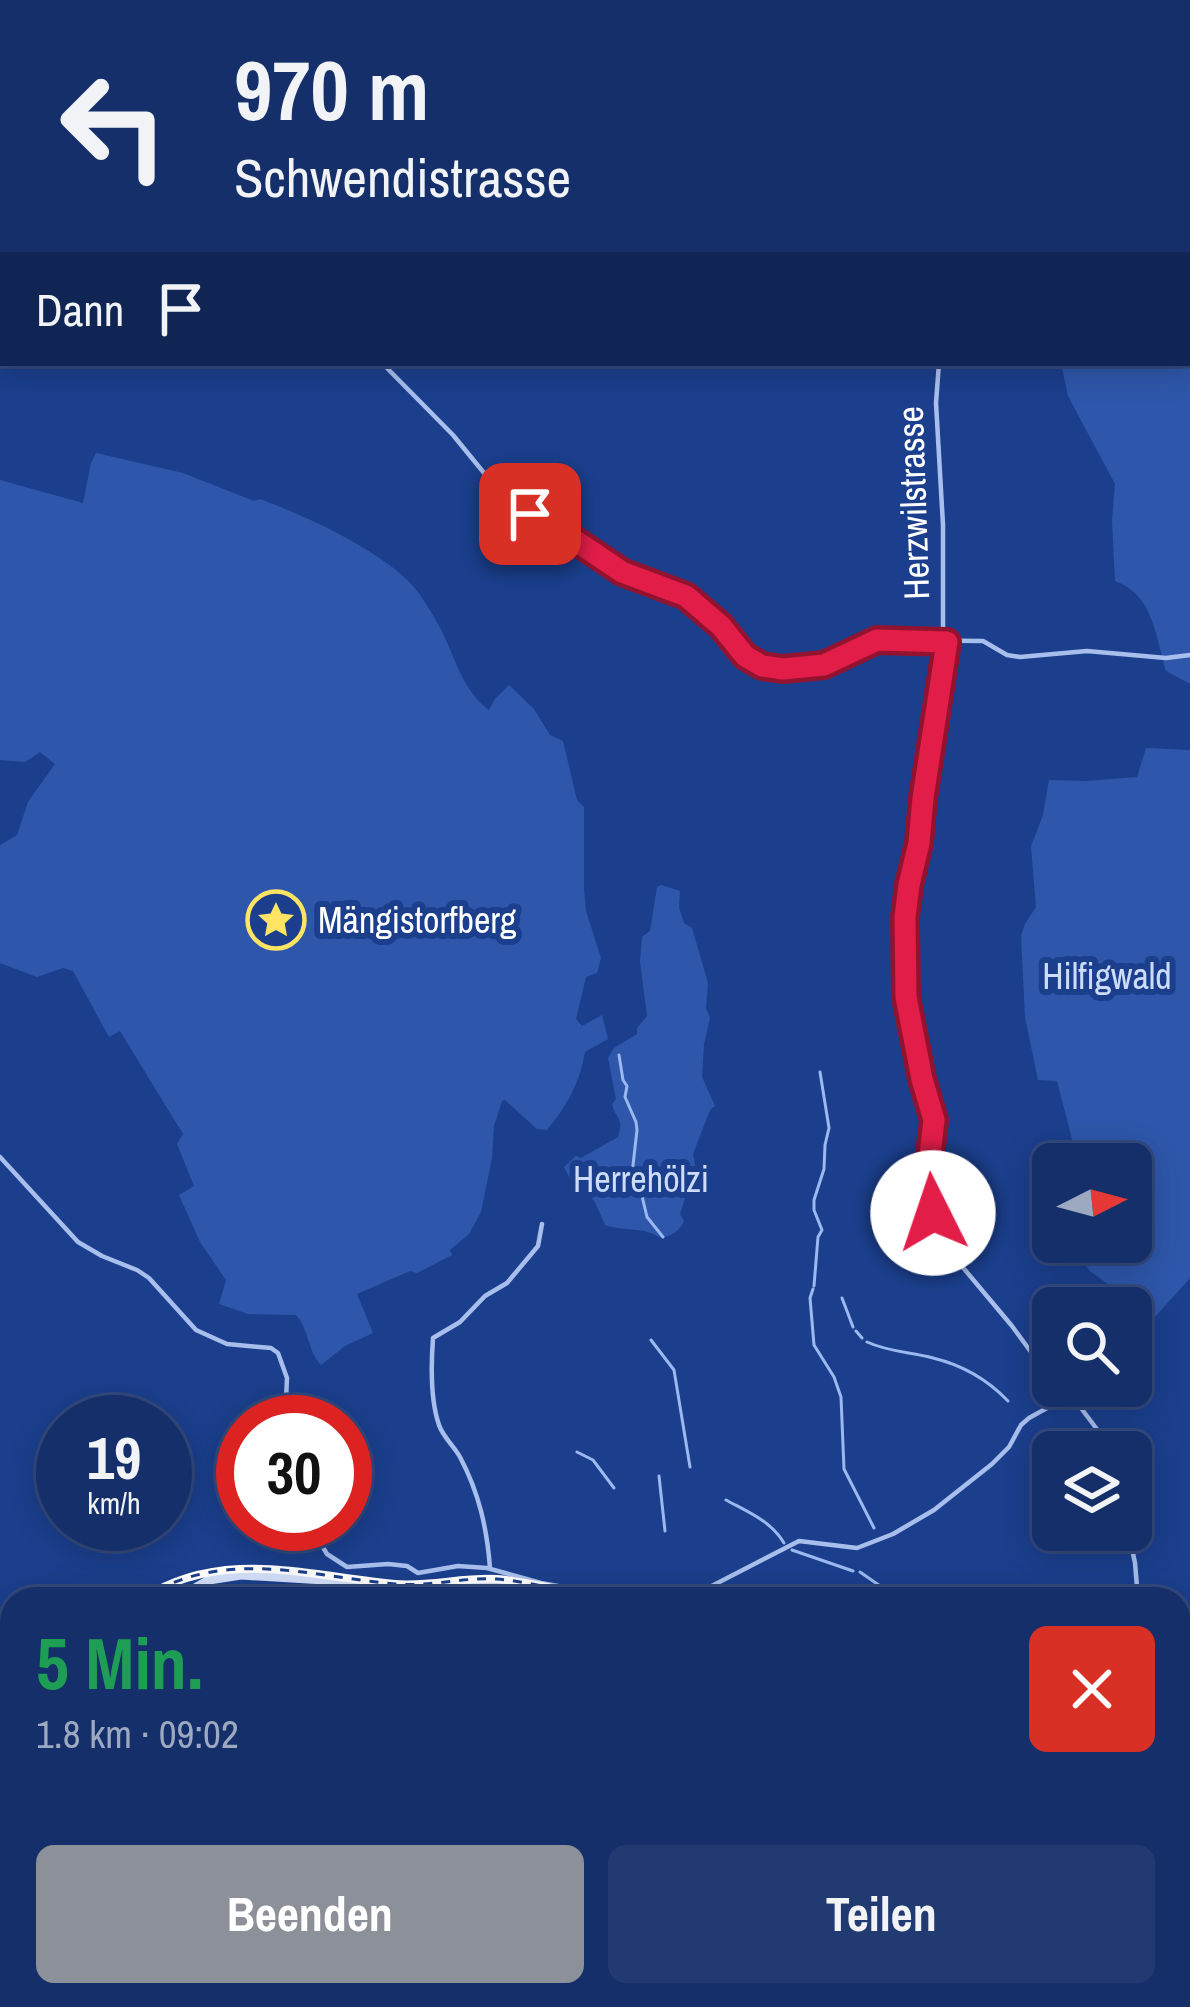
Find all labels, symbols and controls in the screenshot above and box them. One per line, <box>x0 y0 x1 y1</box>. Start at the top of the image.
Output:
text: 970 m <box>234 33 429 146</box>
icon: left <box>36 48 192 204</box>
text: Schwendistrasse <box>234 141 571 214</box>
icon: arrive <box>148 276 214 342</box>
text: Dann <box>36 279 124 340</box>
street label: Herzwilstrasse <box>886 405 940 601</box>
pin <box>479 463 581 565</box>
icon: arrive <box>497 481 563 547</box>
place icon: Mängistorfberg <box>245 889 307 951</box>
place label: Mängistorfberg <box>318 896 517 944</box>
park label: Hilfigwald <box>1042 952 1172 1000</box>
north arrow <box>1032 1143 1152 1263</box>
map controls <box>1032 1143 1152 1551</box>
position arrow <box>870 1150 996 1276</box>
park label: Herrehölzi <box>573 1155 709 1203</box>
button: search <box>1032 1287 1152 1407</box>
speed limit sign: 30 <box>216 1395 372 1551</box>
text: 19 <box>87 1417 141 1498</box>
button: layers <box>1032 1431 1152 1551</box>
text: km/h <box>87 1483 141 1523</box>
text: 5 Min. <box>36 1614 203 1711</box>
button: close <box>1029 1626 1155 1752</box>
text: 1.8 km · 09:02 <box>36 1708 239 1760</box>
button: Beenden <box>36 1845 584 1983</box>
button: Teilen <box>608 1845 1155 1983</box>

